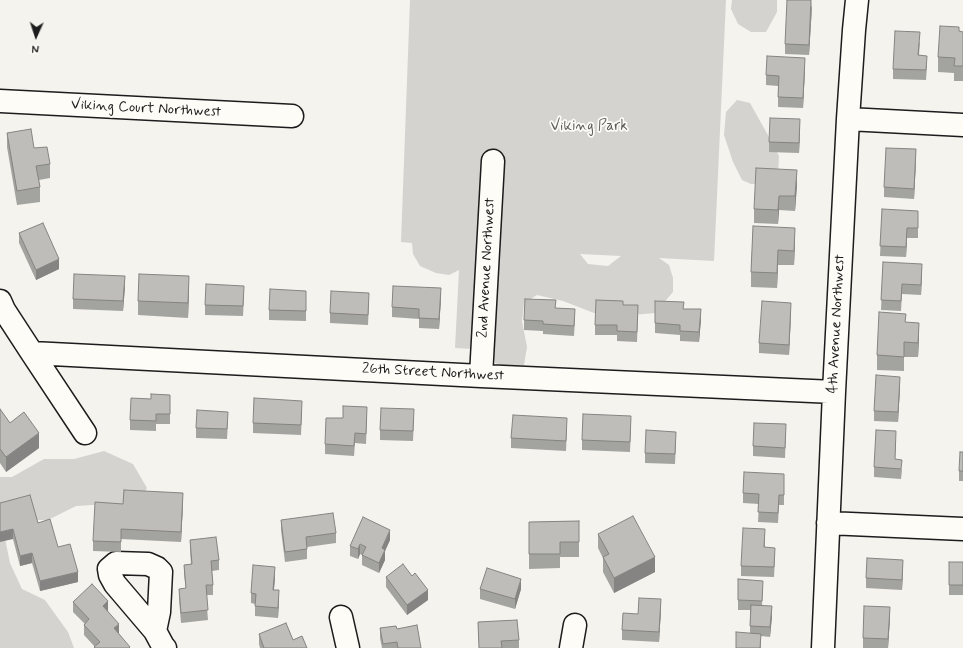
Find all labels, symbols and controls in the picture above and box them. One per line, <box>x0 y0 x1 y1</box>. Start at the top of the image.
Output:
north arrow <box>16 16 56 56</box>
text: N <box>31 41 39 55</box>
street label: Viking Court Northwest <box>70 96 222 122</box>
park label: Viking Park <box>550 118 628 136</box>
street label: 2nd Avenue Northwest <box>474 197 500 339</box>
street label: 4th Avenue Northwest <box>824 254 850 394</box>
street label: 26th Street Northwest <box>361 360 505 386</box>

